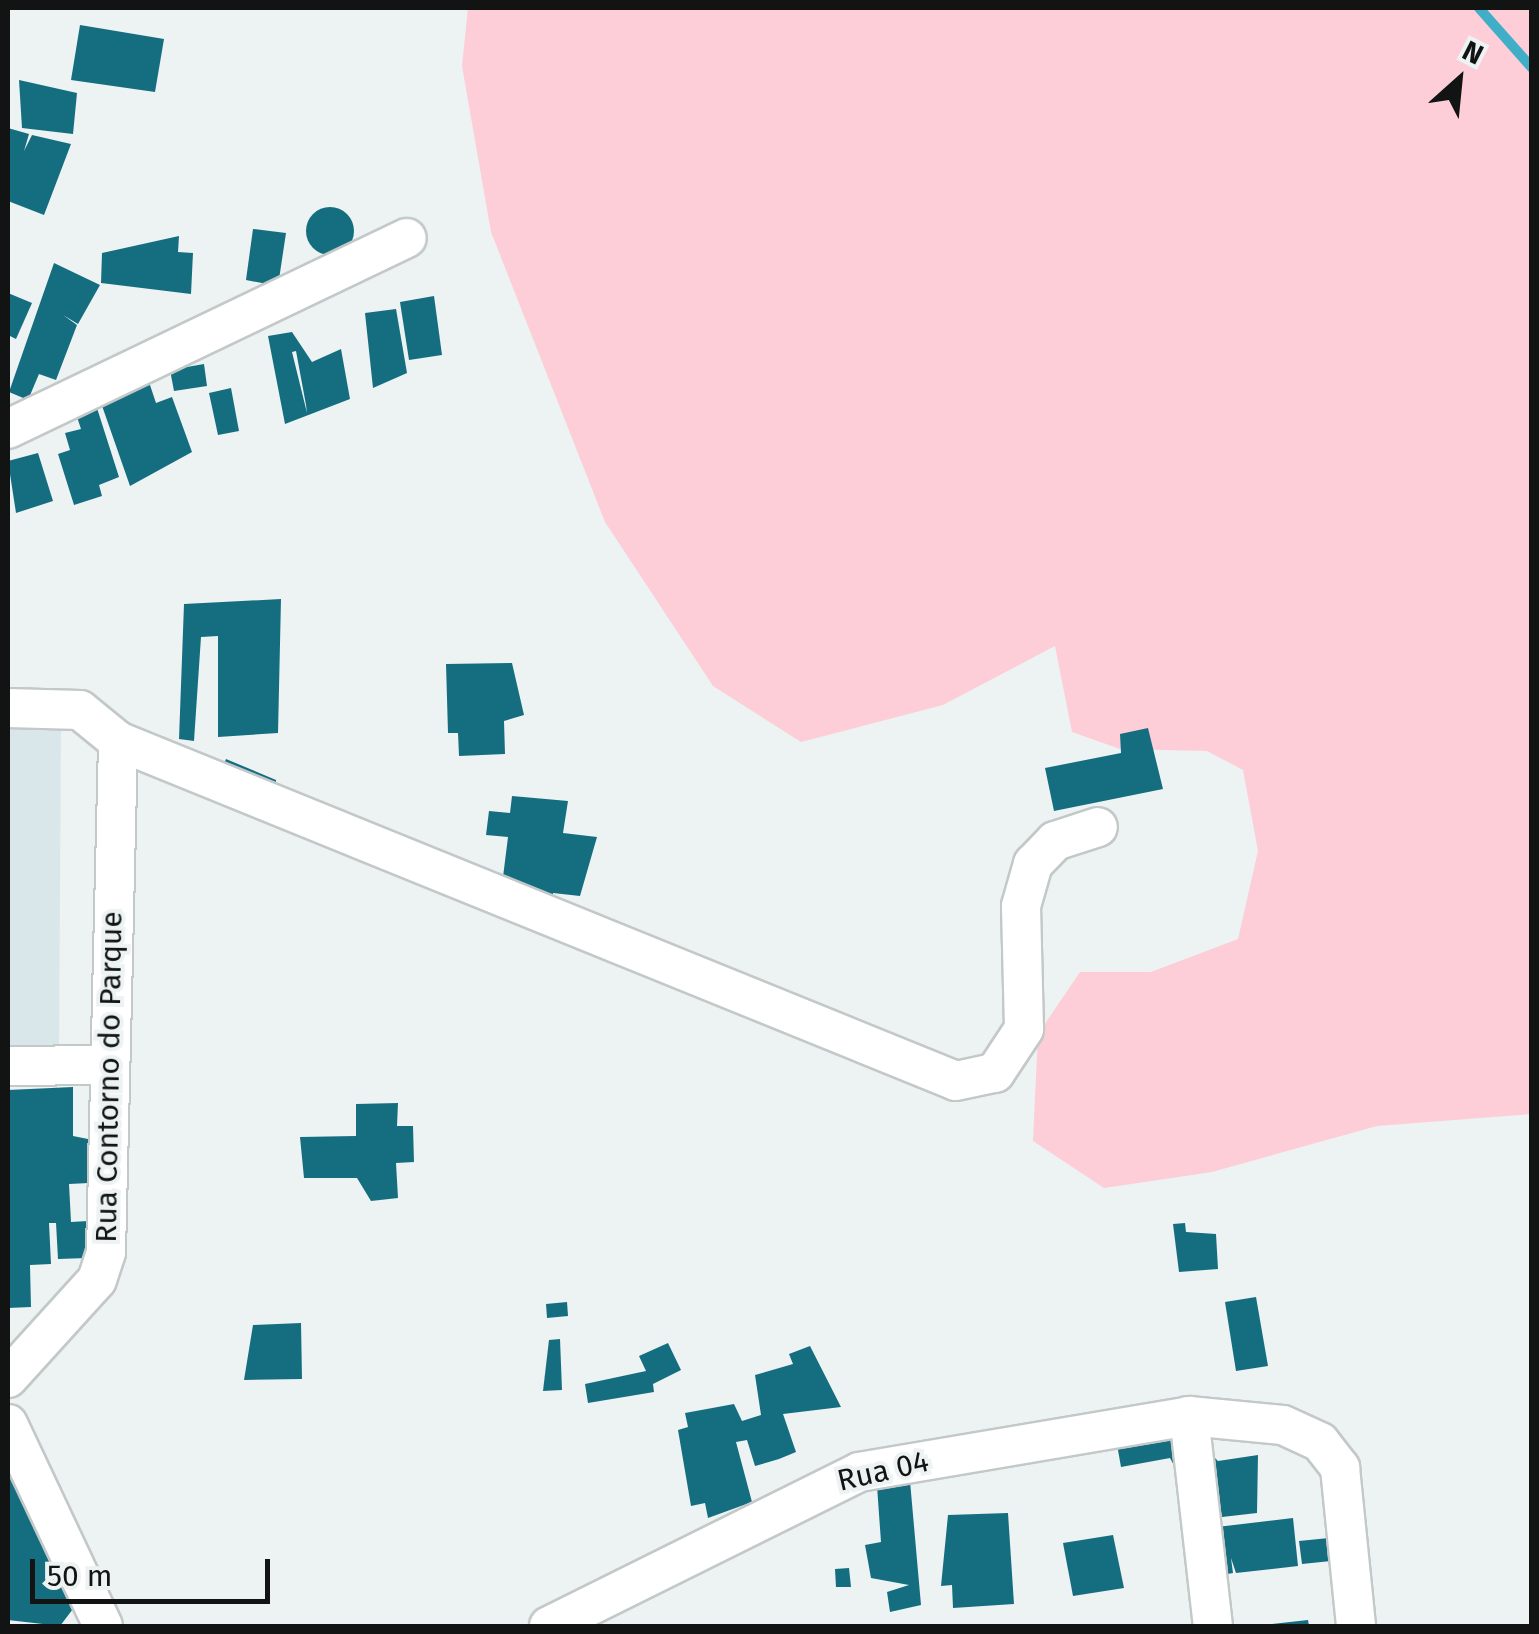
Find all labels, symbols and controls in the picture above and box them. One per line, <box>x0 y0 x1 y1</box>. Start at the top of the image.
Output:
north arrow <box>1409 30 1509 130</box>
text: N <box>1457 34 1489 72</box>
street label: Rua Contorno do Parque <box>88 911 130 1243</box>
street label: Rua 04 <box>834 1443 932 1499</box>
scale bar <box>35 1539 275 1601</box>
text: 50 m <box>47 1558 112 1594</box>

